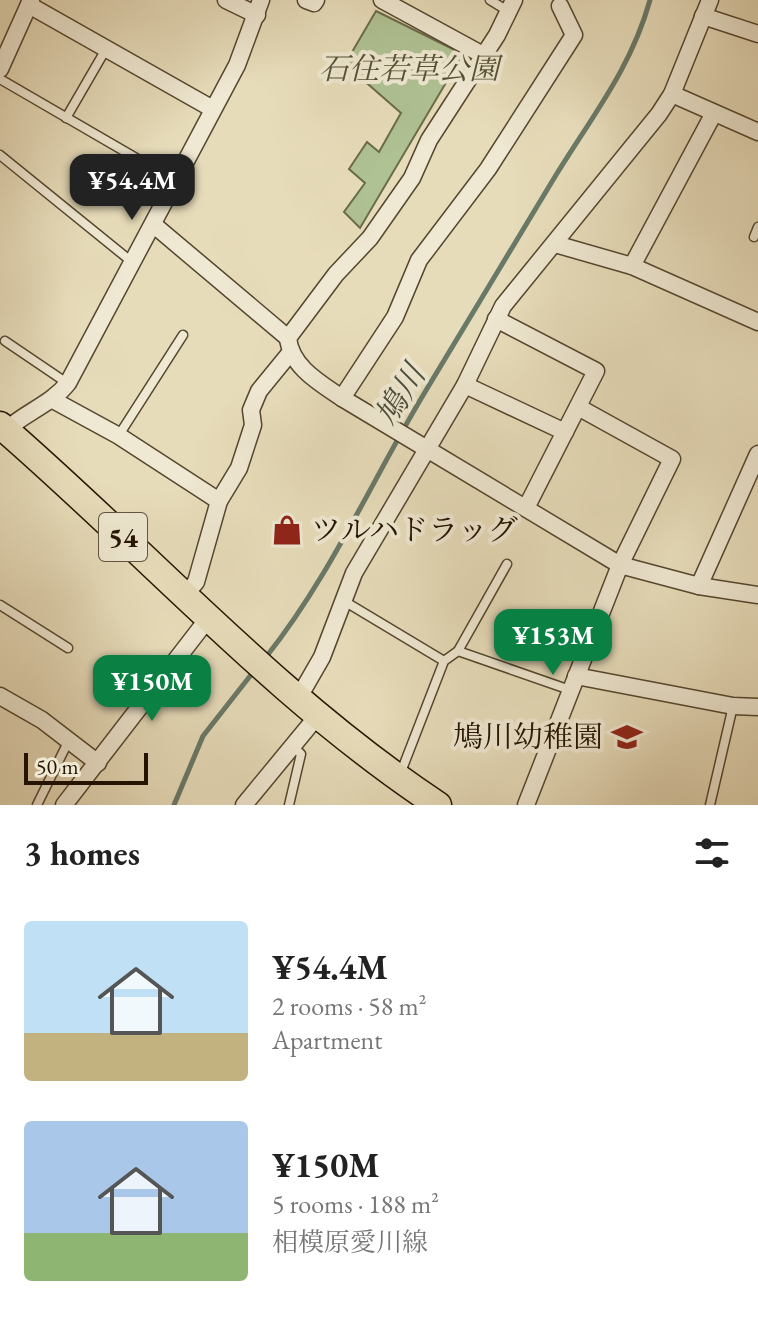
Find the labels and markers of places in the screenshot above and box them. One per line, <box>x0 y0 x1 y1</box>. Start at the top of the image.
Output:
pin: ¥54.4M <box>67 154 197 222</box>
place label: ツルハドラッグ <box>311 510 518 549</box>
shop icon: ツルハドラッグ <box>270 513 304 547</box>
pin: ¥153M <box>497 609 609 677</box>
pin: ¥150M <box>96 655 208 723</box>
place label: 鳩川幼稚園 <box>453 717 603 756</box>
school or university icon: 鳩川幼稚園 <box>610 720 644 754</box>

